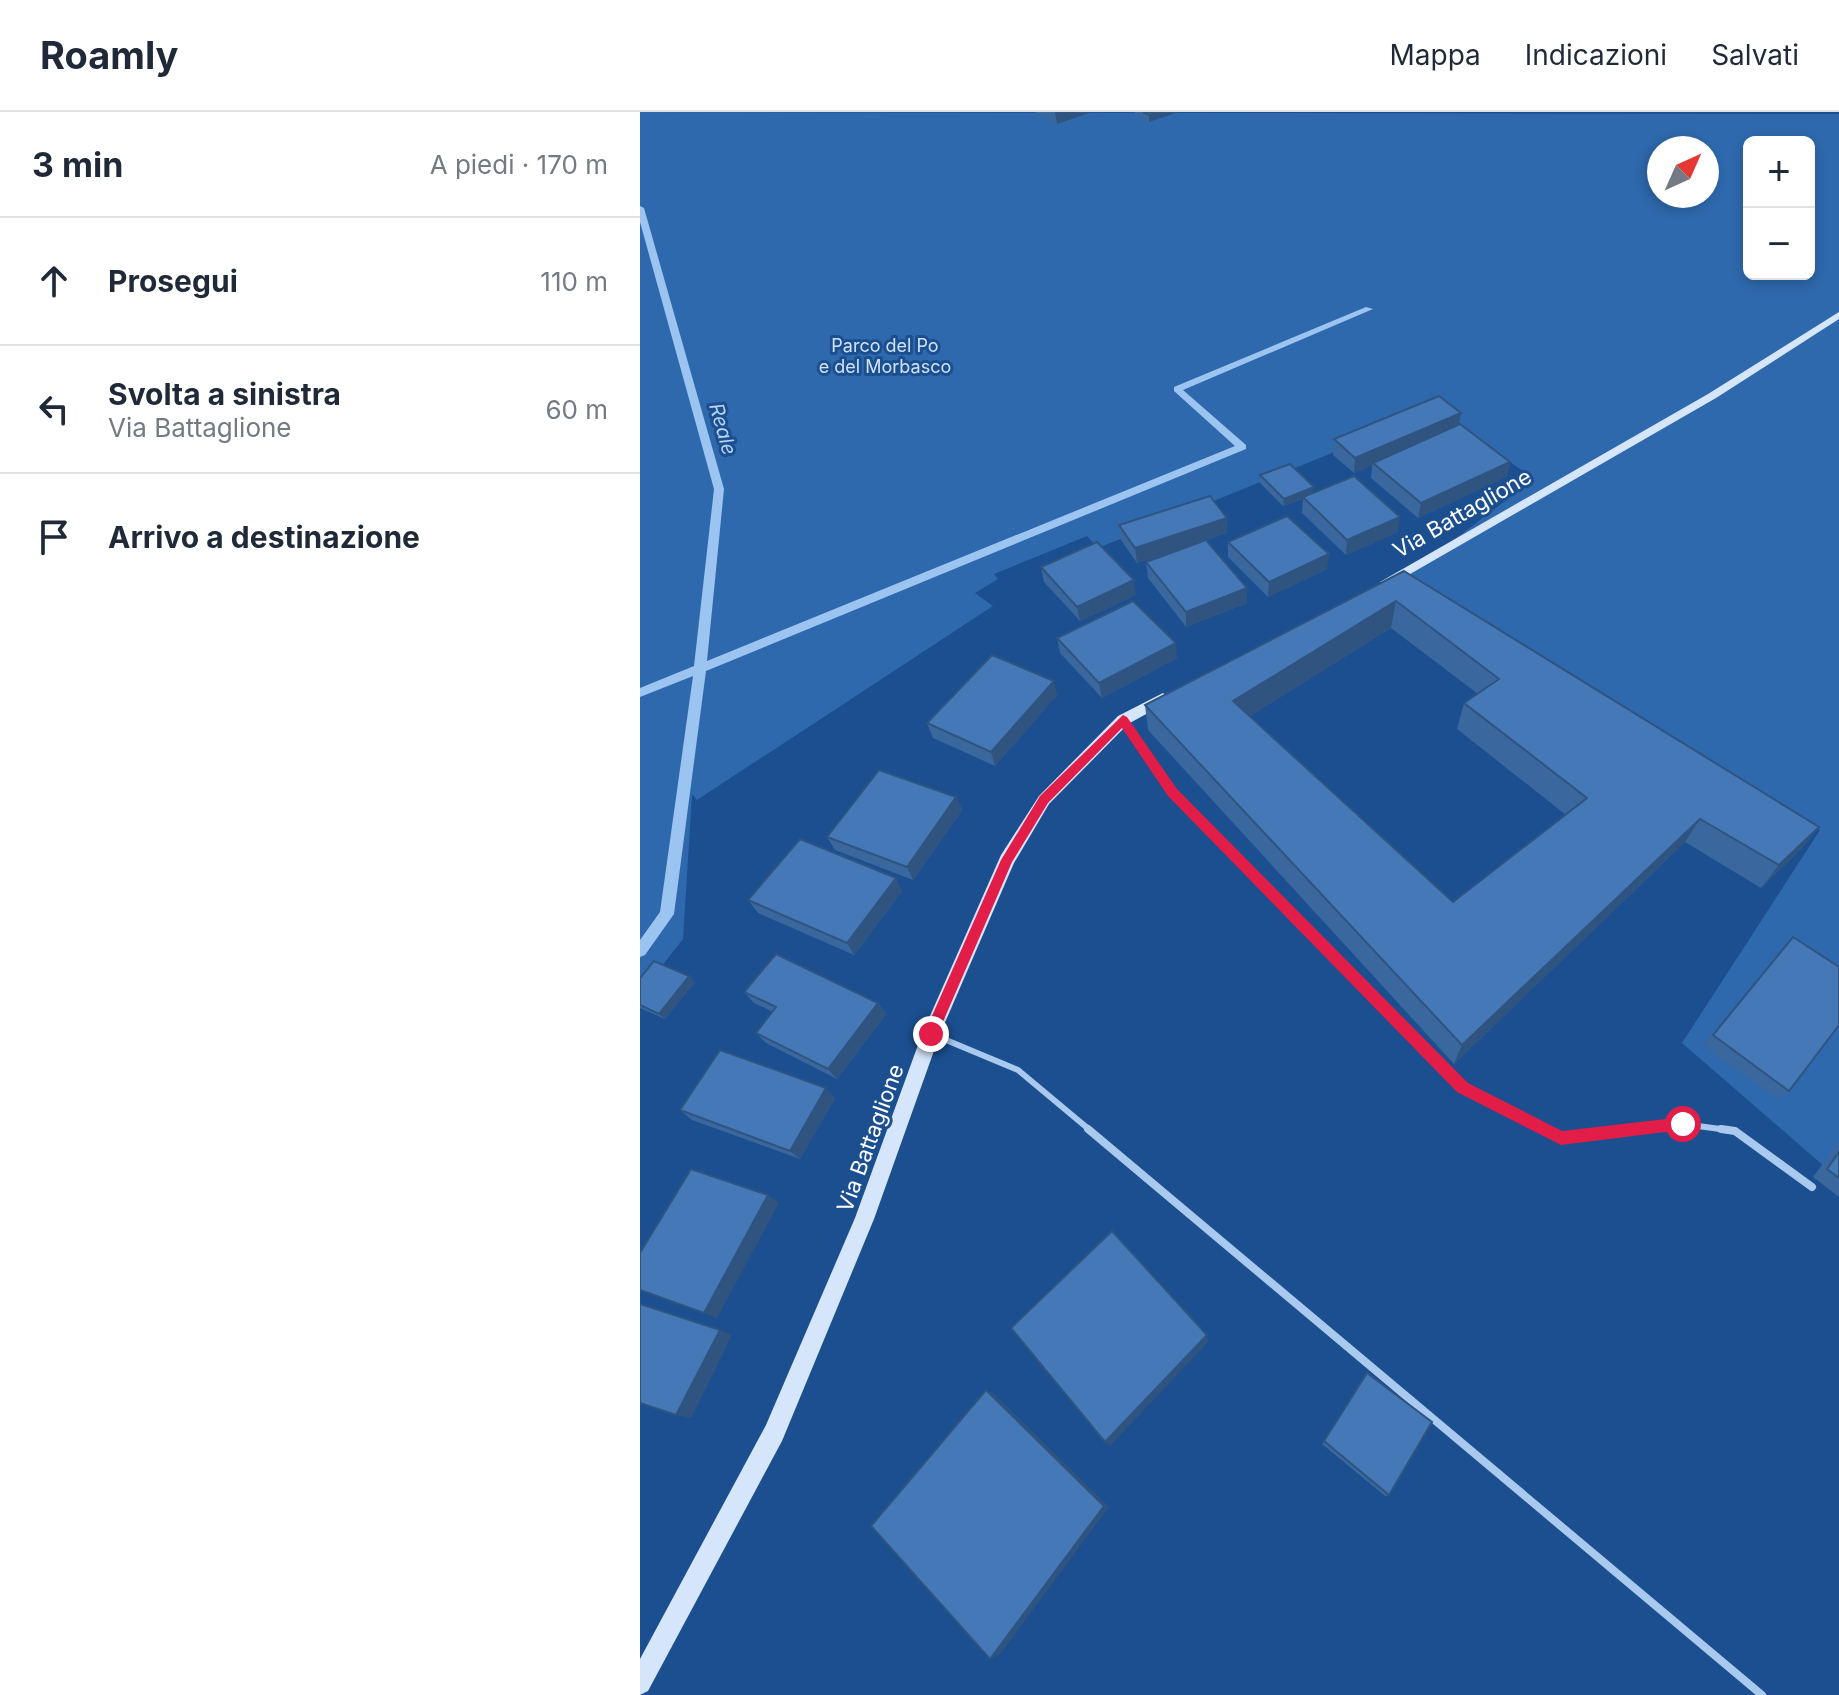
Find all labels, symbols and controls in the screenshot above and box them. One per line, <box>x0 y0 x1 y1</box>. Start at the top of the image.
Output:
text: Roamly <box>40 32 178 78</box>
text: Mappa <box>1389 38 1481 72</box>
text: Indicazioni <box>1525 38 1667 72</box>
text: Salvati <box>1711 38 1799 72</box>
north arrow <box>1647 136 1719 208</box>
map controls <box>1743 136 1815 280</box>
button: + <box>1743 136 1815 208</box>
text: 3 min <box>32 144 123 185</box>
text: A piedi · 170 m <box>430 149 608 180</box>
button: − <box>1743 208 1815 280</box>
icon: ahead <box>32 259 76 303</box>
text: Prosegui <box>108 263 238 299</box>
text: 110 m <box>540 266 608 297</box>
park label: Parco del Po e del Morbasco <box>819 335 951 377</box>
text: Svolta a sinistra <box>108 376 341 412</box>
icon: left <box>32 387 76 431</box>
text: 60 m <box>545 394 608 425</box>
water label: Reale <box>704 400 742 458</box>
text: Via Battaglione <box>108 412 292 443</box>
street label: Via Battaglione <box>1388 463 1536 563</box>
icon: arrive <box>32 515 76 559</box>
text: Arrivo a destinazione <box>108 519 420 555</box>
route end <box>913 1016 949 1052</box>
street label: Via Battaglione <box>831 1061 909 1215</box>
route start <box>1665 1106 1701 1142</box>

